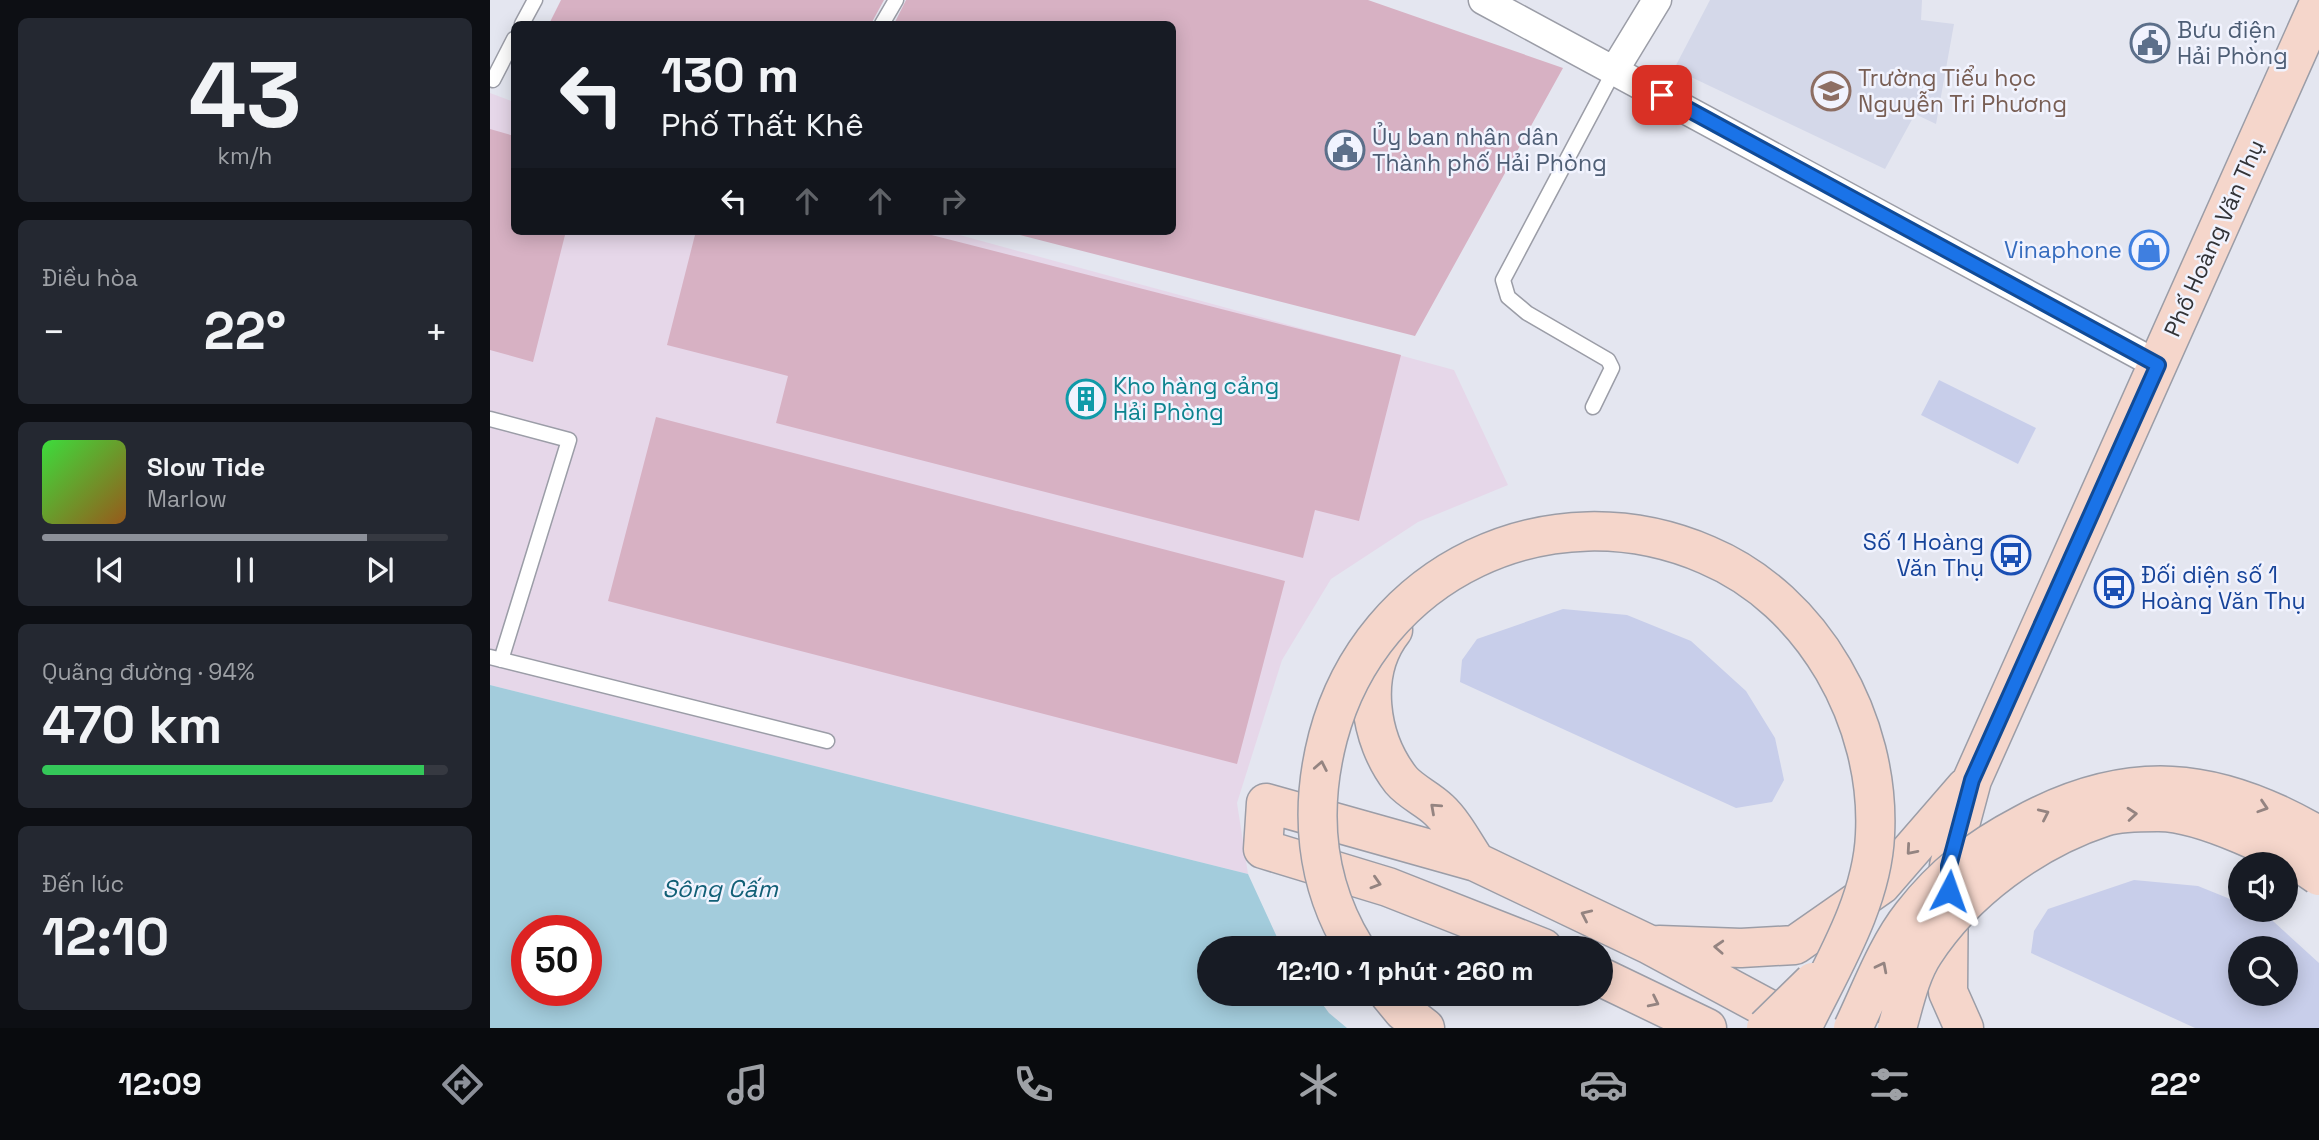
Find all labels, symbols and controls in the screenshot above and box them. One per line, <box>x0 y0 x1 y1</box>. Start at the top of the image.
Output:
place label: Bưu điện Hải Phòng <box>2177 15 2288 71</box>
public building icon: Bưu điện Hải Phòng <box>2129 22 2171 64</box>
text: 43 <box>188 37 302 154</box>
text: 130 m <box>661 44 799 106</box>
icon: left <box>546 49 637 140</box>
place label: Trường Tiểu học Nguyễn Tri Phương <box>1858 63 2067 119</box>
pin <box>1632 65 1692 125</box>
school or university icon: Trường Tiểu học Nguyễn Tri Phương <box>1810 70 1852 112</box>
icon: arrive <box>1643 76 1681 114</box>
text: Phố Thất Khê <box>661 105 864 145</box>
place label: Ủy ban nhân dân Thành phố Hải Phòng <box>1372 121 1607 178</box>
public building icon: Ủy ban nhân dân Thành phố Hải Phòng <box>1324 129 1366 171</box>
street label: Phố Hoàng Văn Thụ <box>2157 135 2271 341</box>
text: km/h <box>218 141 272 171</box>
icon: left <box>715 182 753 220</box>
icon: ahead <box>788 182 826 220</box>
icon: ahead <box>861 182 899 220</box>
icon: right <box>934 182 972 220</box>
shop icon: Vinaphone <box>2128 229 2170 271</box>
place label: Vinaphone <box>2004 235 2122 265</box>
text: Điều hòa <box>42 263 138 293</box>
text: 22° <box>204 298 286 364</box>
text: − <box>42 308 66 356</box>
text: + <box>424 308 448 356</box>
place label: Kho hàng cảng Hải Phòng <box>1113 371 1279 427</box>
building icon: Kho hàng cảng Hải Phòng <box>1065 378 1107 420</box>
text: Slow Tide <box>147 450 265 484</box>
text: Marlow <box>147 484 227 514</box>
place label: Số 1 Hoàng Văn Thụ <box>1863 527 1984 583</box>
bus stop icon: Số 1 Hoàng Văn Thụ <box>1990 534 2032 576</box>
icon: previous <box>91 551 129 589</box>
icon: pause <box>226 551 264 589</box>
icon: next <box>361 551 399 589</box>
place label: Đối diện số 1 Hoàng Văn Thụ <box>2141 560 2306 616</box>
bus stop icon: Đối diện số 1 Hoàng Văn Thụ <box>2093 567 2135 609</box>
text: Quãng đường · 94% <box>42 657 255 687</box>
text: 470 km <box>42 692 222 758</box>
one-way arrow <box>1313 760 1328 772</box>
one-way arrow <box>2256 799 2268 814</box>
one-way arrow <box>1430 804 1443 816</box>
one-way arrow <box>2127 807 2138 822</box>
one-way arrow <box>2036 808 2049 822</box>
one-way arrow <box>1907 842 1919 855</box>
map controls <box>2228 852 2298 1006</box>
button: sound <box>2228 852 2298 922</box>
position arrow <box>1912 854 1986 928</box>
text: Đến lúc <box>42 869 124 899</box>
water label: Sông Cấm <box>662 873 779 904</box>
one-way arrow <box>1369 875 1381 890</box>
text: 12:10 <box>42 904 169 970</box>
one-way arrow <box>1581 909 1594 923</box>
speed limit sign: 50 <box>511 915 602 1006</box>
button: search <box>2228 936 2298 1006</box>
one-way arrow <box>1713 940 1724 955</box>
text: 12:10 · 1 phút · 260 m <box>1276 954 1534 988</box>
one-way arrow <box>1874 962 1888 974</box>
one-way arrow <box>1647 994 1659 1008</box>
icon: directions <box>438 1060 487 1109</box>
icon: music <box>723 1060 772 1109</box>
icon: phone <box>1009 1060 1058 1109</box>
icon: climate <box>1294 1060 1343 1109</box>
icon: car <box>1579 1060 1628 1109</box>
icon: filters <box>1865 1060 1914 1109</box>
text: 12:09 <box>118 1064 202 1104</box>
text: 22° <box>2150 1064 2201 1104</box>

